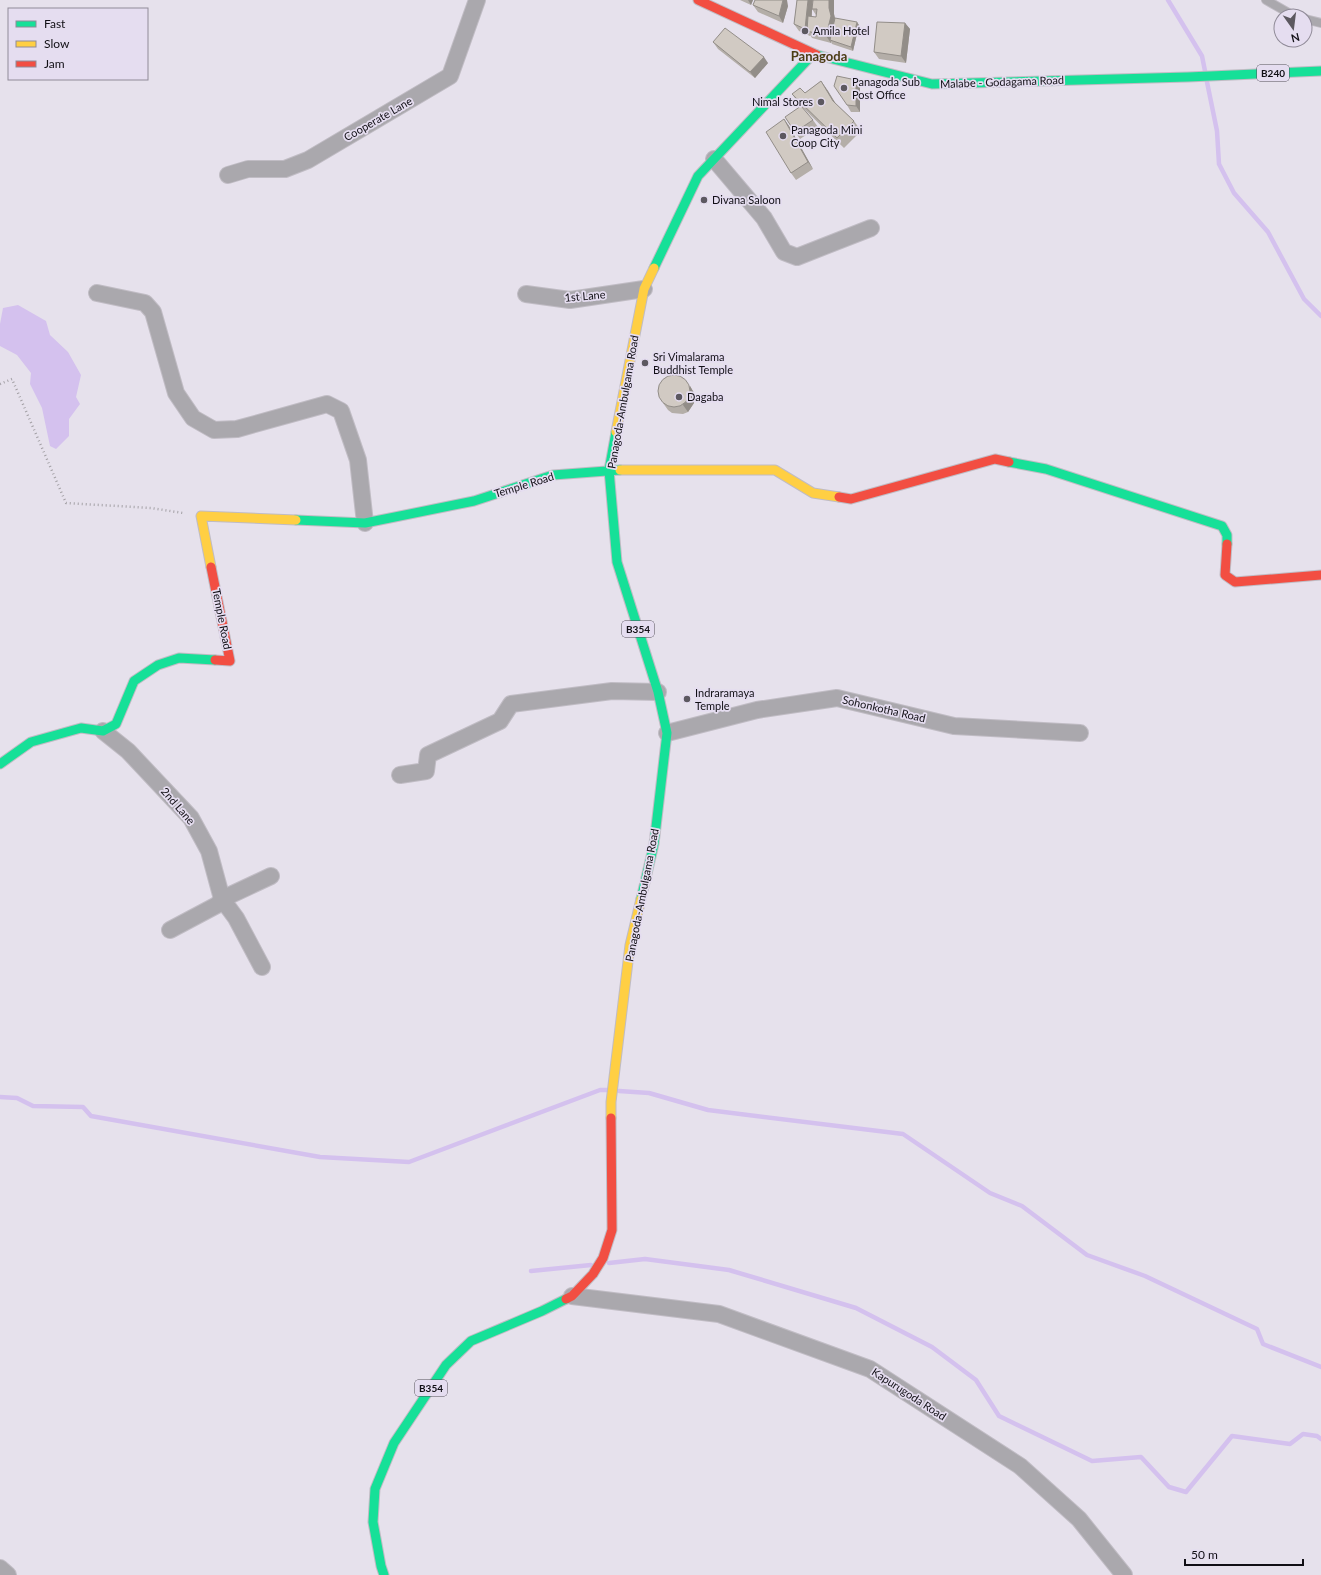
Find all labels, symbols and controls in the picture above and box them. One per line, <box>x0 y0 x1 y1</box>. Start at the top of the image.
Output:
legend <box>8 8 148 80</box>
north arrow <box>1273 8 1313 48</box>
text: Fast <box>44 16 66 31</box>
place label: Amila Hotel <box>813 24 870 37</box>
marker: Amila Hotel <box>800 26 810 36</box>
text: N <box>1290 31 1301 46</box>
text: Slow <box>44 36 70 51</box>
district label: Panagoda <box>791 48 847 64</box>
text: Jam <box>44 56 65 71</box>
road number: B240 <box>1257 65 1289 81</box>
street label: Malabe - Godagama Road <box>940 73 1064 90</box>
place label: Panagoda Sub Post Office <box>852 75 920 101</box>
marker: Panagoda Sub Post Office <box>839 83 849 93</box>
street label: Cooperate Lane <box>341 94 414 143</box>
place label: Nimal Stores <box>752 95 813 108</box>
marker: Nimal Stores <box>816 97 826 107</box>
place label: Panagoda Mini Coop City <box>791 123 863 149</box>
marker: Panagoda Mini Coop City <box>778 131 788 141</box>
place label: Divana Saloon <box>712 193 781 206</box>
marker: Divana Saloon <box>699 195 709 205</box>
street label: 1st Lane <box>564 287 606 304</box>
street label: Panagoda-Ambulgama Road <box>604 334 641 470</box>
place label: Sri Vimalarama Buddhist Temple <box>653 350 733 376</box>
marker: Sri Vimalarama Buddhist Temple <box>640 358 650 368</box>
place label: Dagaba <box>687 390 724 403</box>
marker: Dagaba <box>674 392 684 402</box>
street label: Temple Road <box>492 469 555 500</box>
street label: Temple Road <box>210 587 235 650</box>
road number: B354 <box>622 621 654 637</box>
place label: Indraramaya Temple <box>695 686 754 712</box>
street label: Sohonkotha Road <box>841 693 927 724</box>
marker: Indraramaya Temple <box>682 694 692 704</box>
street label: 2nd Lane <box>159 785 198 827</box>
street label: Panagoda-Ambulgama Road <box>622 827 661 963</box>
street label: Kapurugoda Road <box>870 1365 949 1422</box>
road number: B354 <box>415 1380 447 1396</box>
scale bar <box>1185 1541 1303 1567</box>
text: 50 m <box>1191 1547 1218 1562</box>

